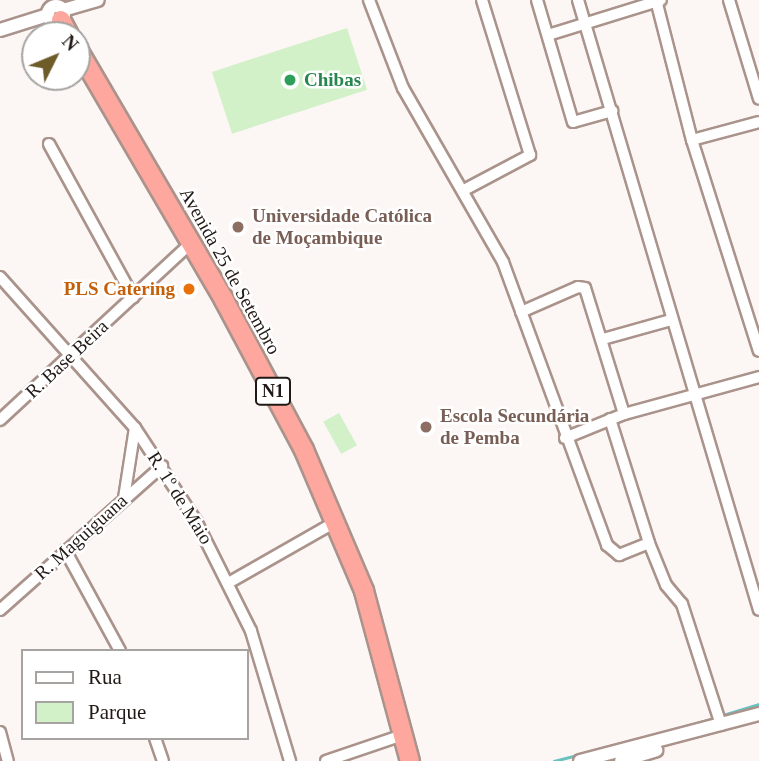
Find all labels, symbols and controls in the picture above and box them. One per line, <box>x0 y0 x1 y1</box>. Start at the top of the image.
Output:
north arrow <box>21 21 91 91</box>
text: N <box>58 31 83 55</box>
place label: Chibas <box>304 69 361 91</box>
marker: Chibas <box>282 72 298 88</box>
street label: Avenida 25 de Setembro <box>175 184 285 358</box>
place label: Universidade Católica de Moçambique <box>252 205 432 249</box>
marker: Universidade Católica de Moçambique <box>230 219 246 235</box>
place label: PLS Catering <box>64 278 175 300</box>
marker: PLS Catering <box>181 281 197 297</box>
street label: R. Base Beira <box>21 315 113 403</box>
road number: N1 <box>254 376 292 405</box>
place label: Escola Secundária de Pemba <box>440 405 589 449</box>
marker: Escola Secundária de Pemba <box>418 419 434 435</box>
street label: R. 1º de Maio <box>142 447 218 549</box>
street label: R. Maguiguana <box>30 489 132 585</box>
legend <box>21 649 248 740</box>
text: Rua <box>88 665 122 689</box>
text: Parque <box>88 700 146 724</box>

